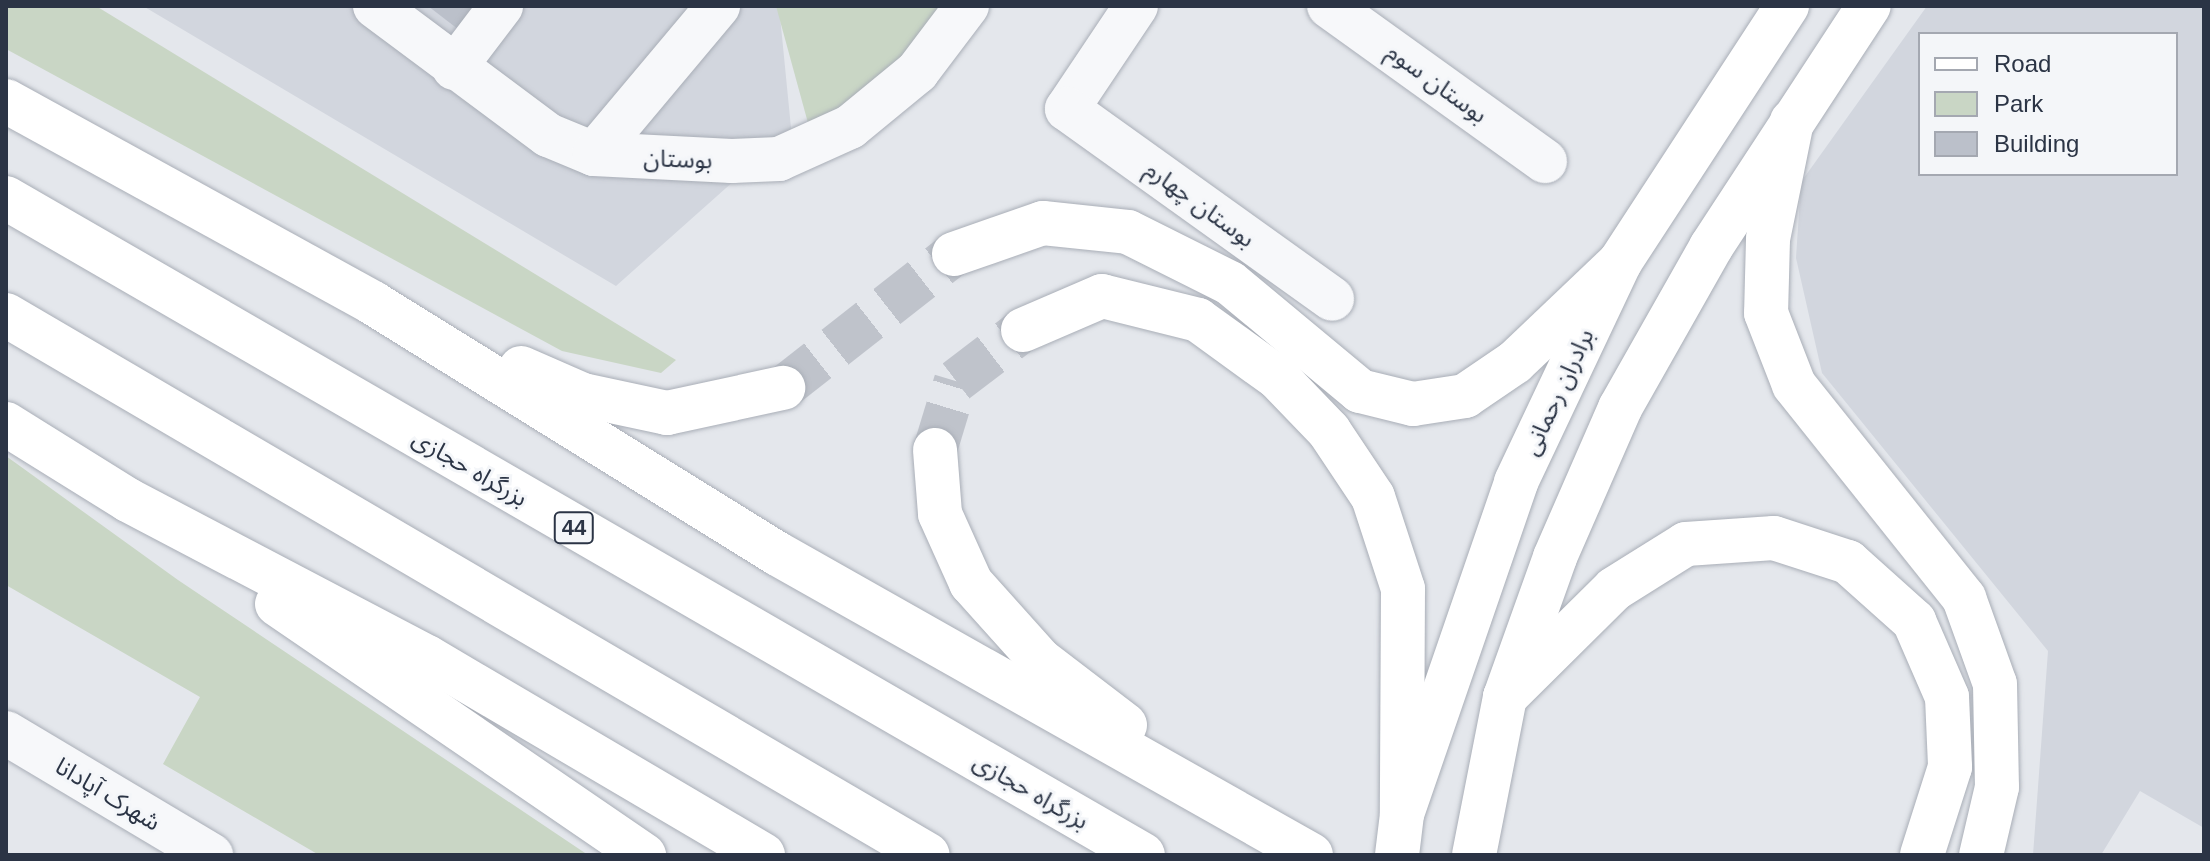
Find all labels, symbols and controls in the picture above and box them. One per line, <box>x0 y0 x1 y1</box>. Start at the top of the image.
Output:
legend <box>1918 32 2178 176</box>
street label: بوستان سوم <box>1381 37 1493 129</box>
text: Road <box>1994 50 2051 77</box>
text: Park <box>1994 90 2043 117</box>
text: Building <box>1994 130 2079 157</box>
street label: بوستان <box>643 143 713 175</box>
street label: بوستان چهارم <box>1140 155 1260 253</box>
street label: برادران رحمانی <box>1516 324 1600 460</box>
street label: بزرگراه حجازی <box>407 423 533 513</box>
road number: 44 <box>552 510 596 546</box>
street label: بزرگراه حجازی <box>968 746 1094 836</box>
street label: شهرک آپادانا <box>50 751 166 837</box>

